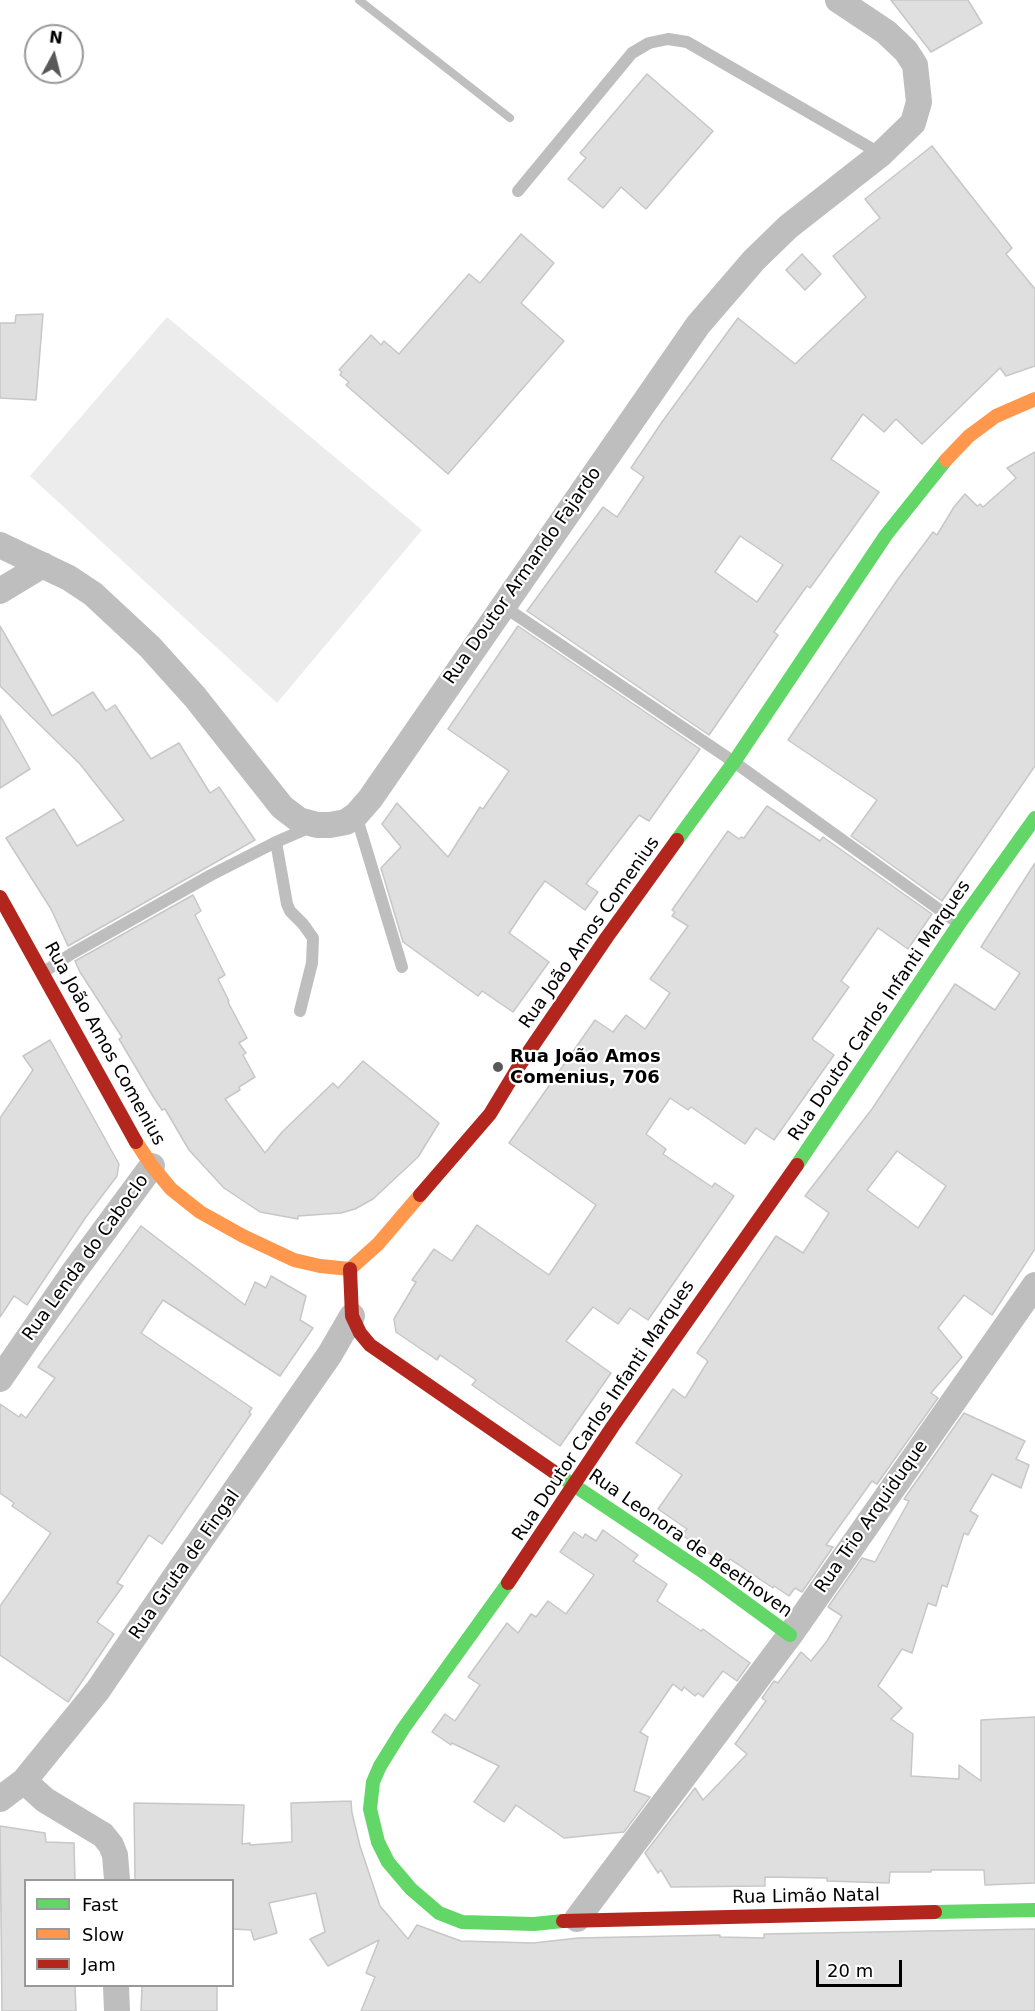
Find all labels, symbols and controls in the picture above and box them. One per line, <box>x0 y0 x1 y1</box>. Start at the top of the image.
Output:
north arrow <box>24 24 84 84</box>
text: N <box>48 27 64 48</box>
street label: Rua Doutor Armando Fajardo <box>440 463 606 689</box>
street label: Rua João Amos Comenius <box>515 833 665 1033</box>
street label: Rua Doutor Carlos Infanti Marques <box>784 877 976 1145</box>
street label: Rua João Amos Comenius <box>39 938 169 1150</box>
place label: Rua João Amos Comenius, 706 <box>510 1046 661 1088</box>
marker: Rua João Amos Comenius, 706 <box>491 1060 505 1074</box>
street label: Rua Lenda do Caboclo <box>18 1171 154 1345</box>
street label: Rua Doutor Carlos Infanti Marques <box>508 1277 700 1545</box>
street label: Rua Trio Arquiduque <box>811 1437 933 1597</box>
street label: Rua Leonora de Beethoven <box>584 1465 796 1623</box>
street label: Rua Gruta de Fingal <box>125 1486 245 1644</box>
legend <box>24 1879 234 1987</box>
street label: Rua Limão Natal <box>732 1885 880 1909</box>
text: Fast <box>82 1894 118 1915</box>
text: Slow <box>82 1924 124 1945</box>
scale bar <box>819 1948 904 1986</box>
text: Jam <box>82 1954 116 1975</box>
text: 20 m <box>827 1960 873 1981</box>

